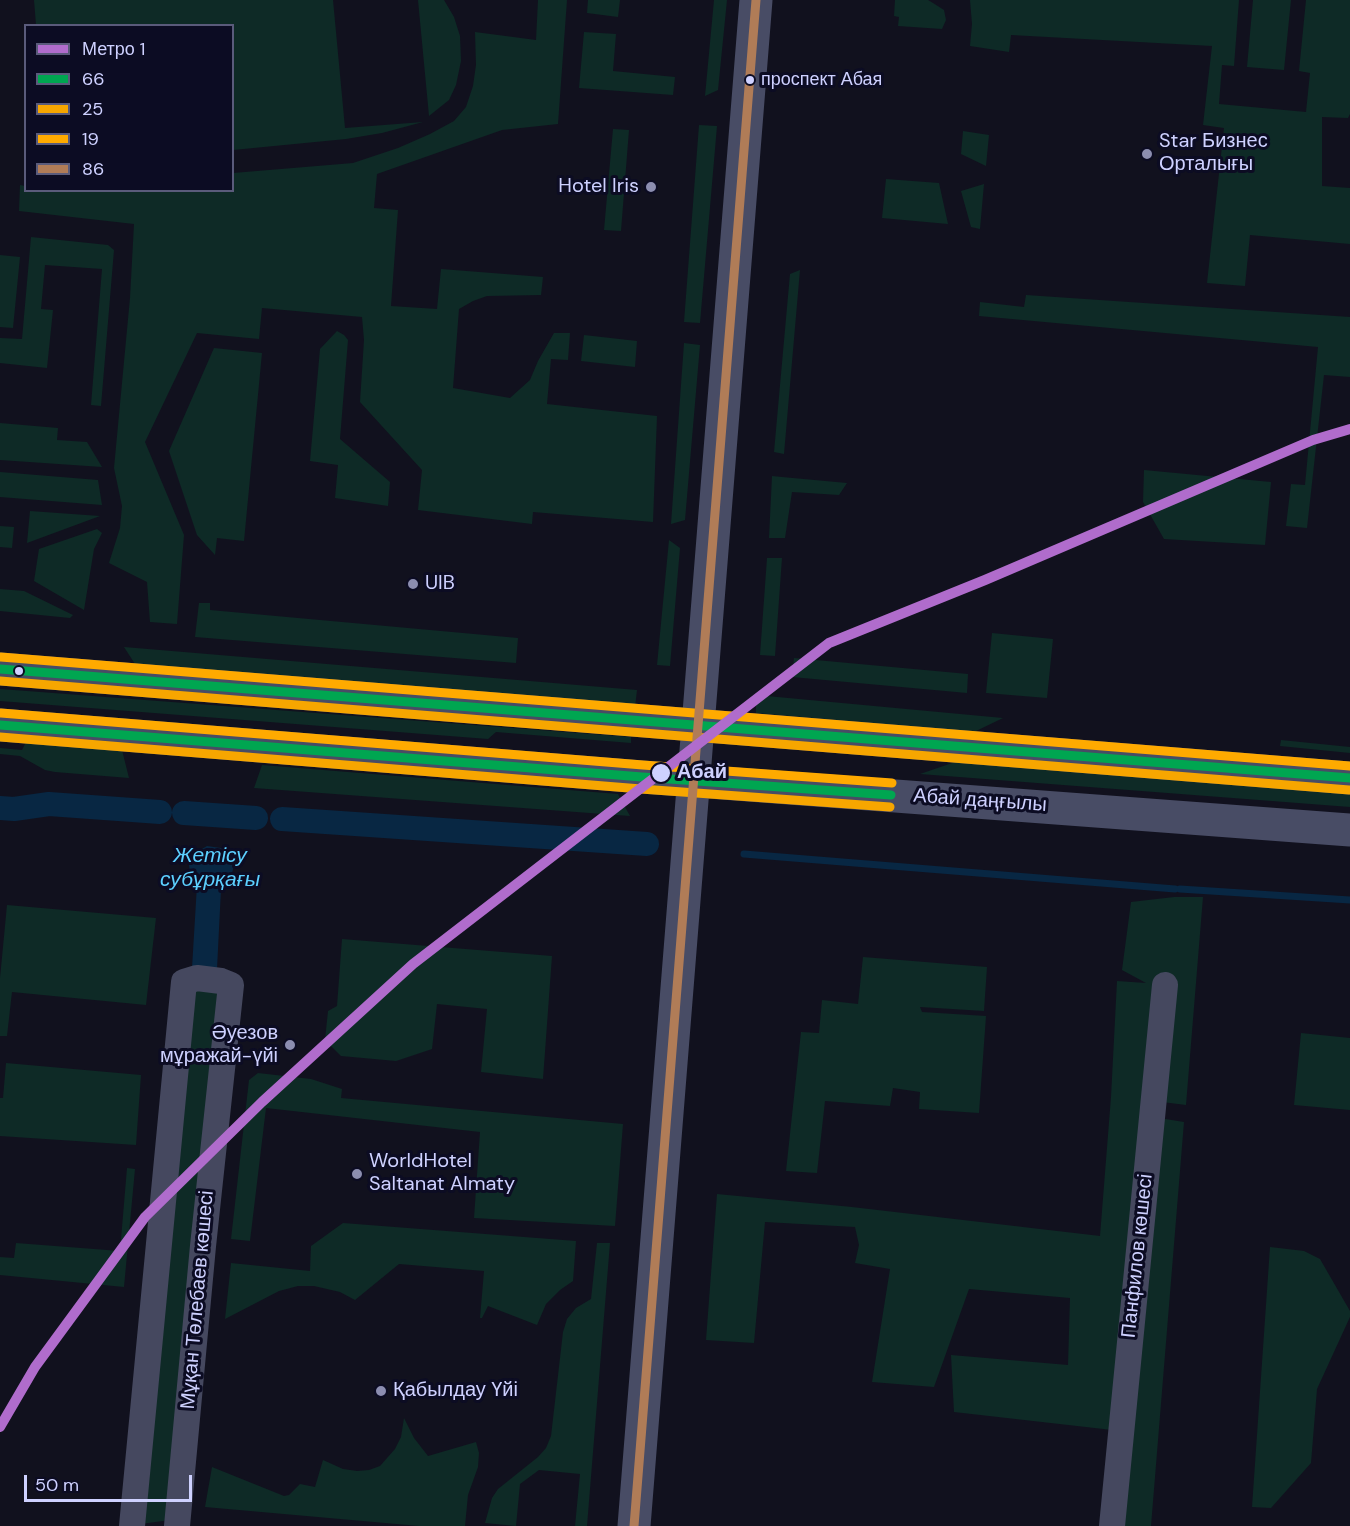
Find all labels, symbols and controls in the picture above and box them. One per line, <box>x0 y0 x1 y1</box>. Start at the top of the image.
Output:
legend <box>24 24 234 192</box>
text: Метро 1 <box>82 37 145 61</box>
text: 66 <box>82 67 105 91</box>
place label: проспект Абая <box>761 69 882 91</box>
marker: проспект Абая <box>744 74 756 86</box>
text: 25 <box>82 97 103 121</box>
text: 19 <box>82 127 99 151</box>
place label: Star Бизнес Орталығы <box>1159 130 1268 177</box>
marker: Star Бизнес Орталығы <box>1140 147 1154 161</box>
text: 86 <box>82 157 104 181</box>
place label: Hotel Iris <box>558 175 639 199</box>
marker: Hotel Iris <box>644 180 658 194</box>
place label: UIB <box>425 572 455 596</box>
marker: UIB <box>406 577 420 591</box>
unlabelled marker <box>13 665 25 677</box>
place label: Абай <box>677 761 727 785</box>
marker: Абай <box>650 762 672 784</box>
street label: Абай даңғылы <box>913 784 1047 818</box>
water label: Жетісу субұрқағы <box>160 843 260 893</box>
place label: Әуезов мұражай-үйі <box>160 1022 278 1069</box>
marker: Әуезов мұражай-үйі <box>283 1038 297 1052</box>
place label: WorldHotel Saltanat Almaty <box>369 1150 515 1197</box>
marker: WorldHotel Saltanat Almaty <box>350 1167 364 1181</box>
street label: Панфилов көшесі <box>1117 1173 1159 1339</box>
street label: Мұқан Төлебаев көшесі <box>176 1190 220 1410</box>
place label: Қабылдау Үйі <box>393 1379 518 1403</box>
marker: Қабылдау Үйі <box>374 1384 388 1398</box>
scale bar <box>27 1463 195 1501</box>
text: 50 m <box>35 1473 79 1497</box>

